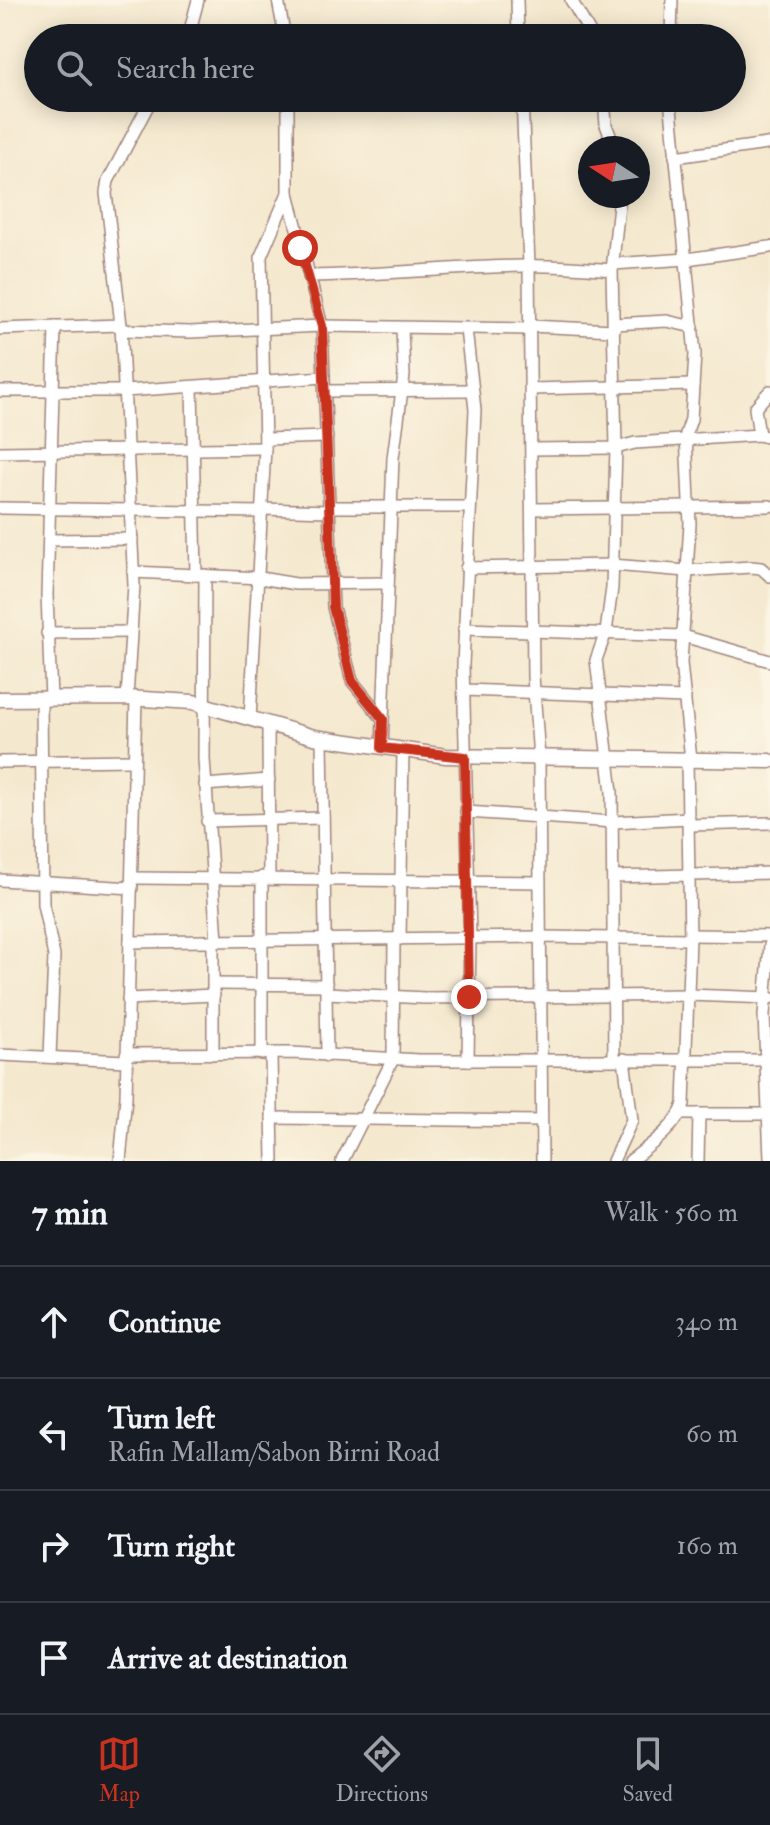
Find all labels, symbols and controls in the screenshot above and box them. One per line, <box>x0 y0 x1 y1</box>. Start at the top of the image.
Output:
search box <box>24 24 746 112</box>
icon: search <box>52 46 96 90</box>
text: Search here <box>116 50 255 87</box>
north arrow <box>578 136 650 208</box>
route start <box>282 230 318 266</box>
route end <box>451 979 487 1015</box>
text: 7 min <box>32 1192 108 1235</box>
text: Walk · 560 m <box>605 1197 738 1229</box>
icon: ahead <box>32 1300 76 1344</box>
text: Continue <box>108 1304 221 1341</box>
text: 340 m <box>675 1306 738 1338</box>
text: Turn left <box>108 1400 215 1437</box>
icon: left <box>32 1412 76 1456</box>
text: 60 m <box>686 1418 738 1450</box>
text: Rafin Mallam/Sabon Birni Road <box>108 1437 440 1469</box>
icon: right <box>32 1524 76 1568</box>
text: Turn right <box>108 1528 235 1565</box>
text: 160 m <box>677 1530 738 1562</box>
icon: arrive <box>32 1636 76 1680</box>
text: Arrive at destination <box>108 1640 348 1677</box>
tab: Map <box>97 1732 141 1808</box>
tab: Directions <box>336 1732 428 1808</box>
tab: Saved <box>623 1732 673 1808</box>

